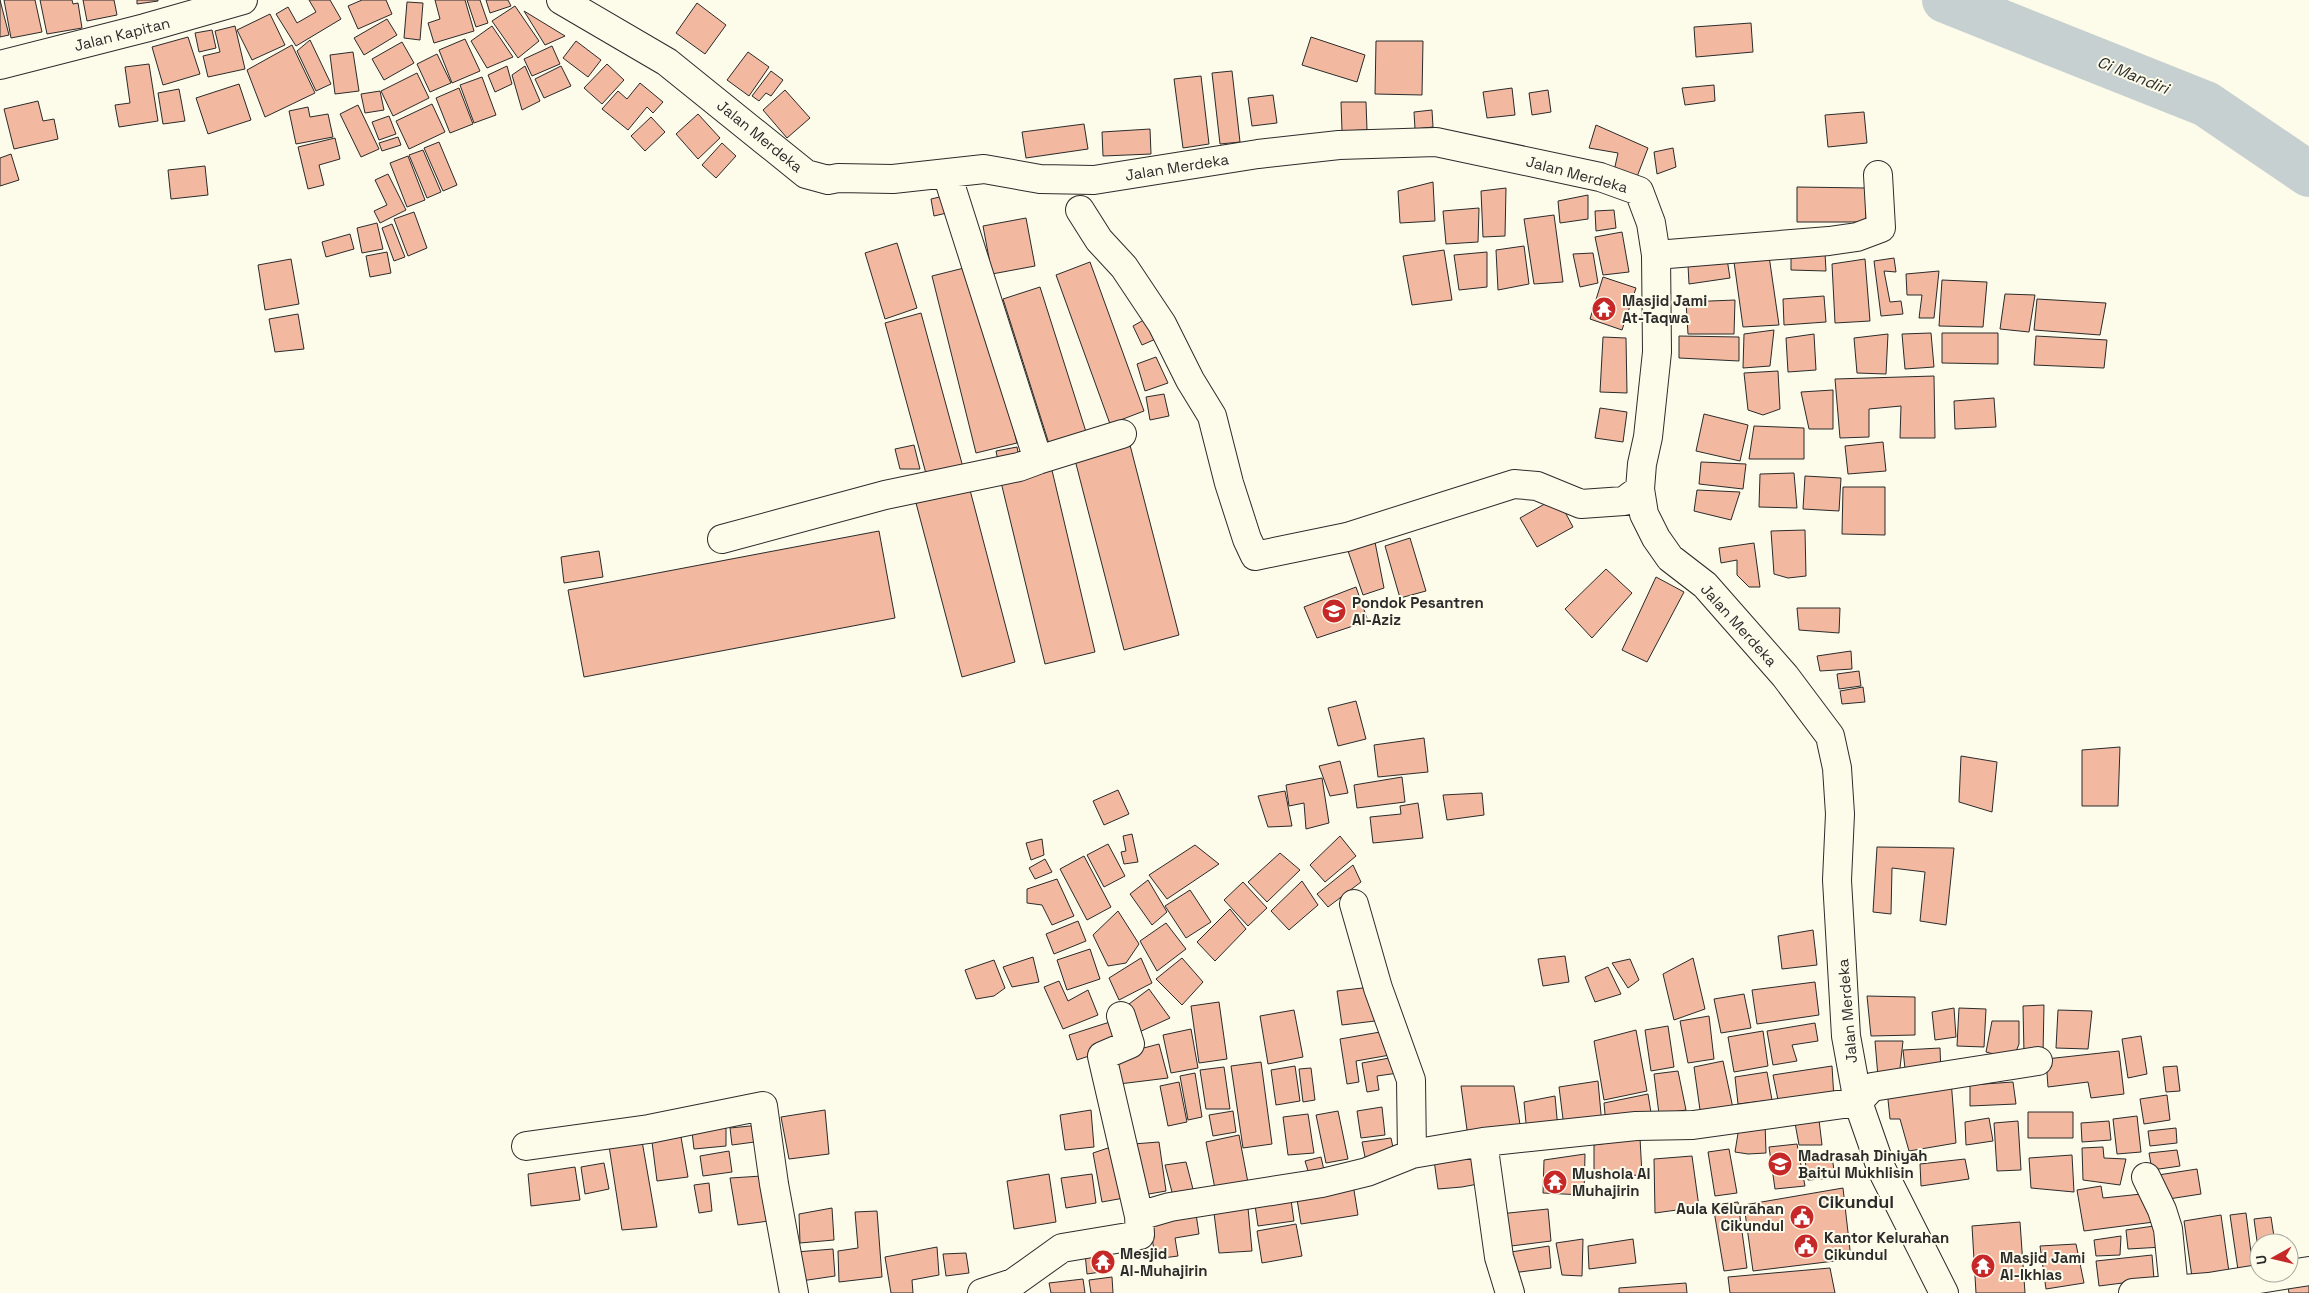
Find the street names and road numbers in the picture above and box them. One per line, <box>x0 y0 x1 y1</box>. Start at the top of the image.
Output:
street label: Jalan Kapitan <box>72 13 172 55</box>
street label: Jalan Merdeka <box>713 96 807 177</box>
street label: Jalan Merdeka <box>1124 149 1231 185</box>
street label: Jalan Merdeka <box>1524 151 1630 197</box>
street label: Jalan Merdeka <box>1697 580 1781 671</box>
street label: Jalan Merdeka <box>1833 958 1861 1064</box>

